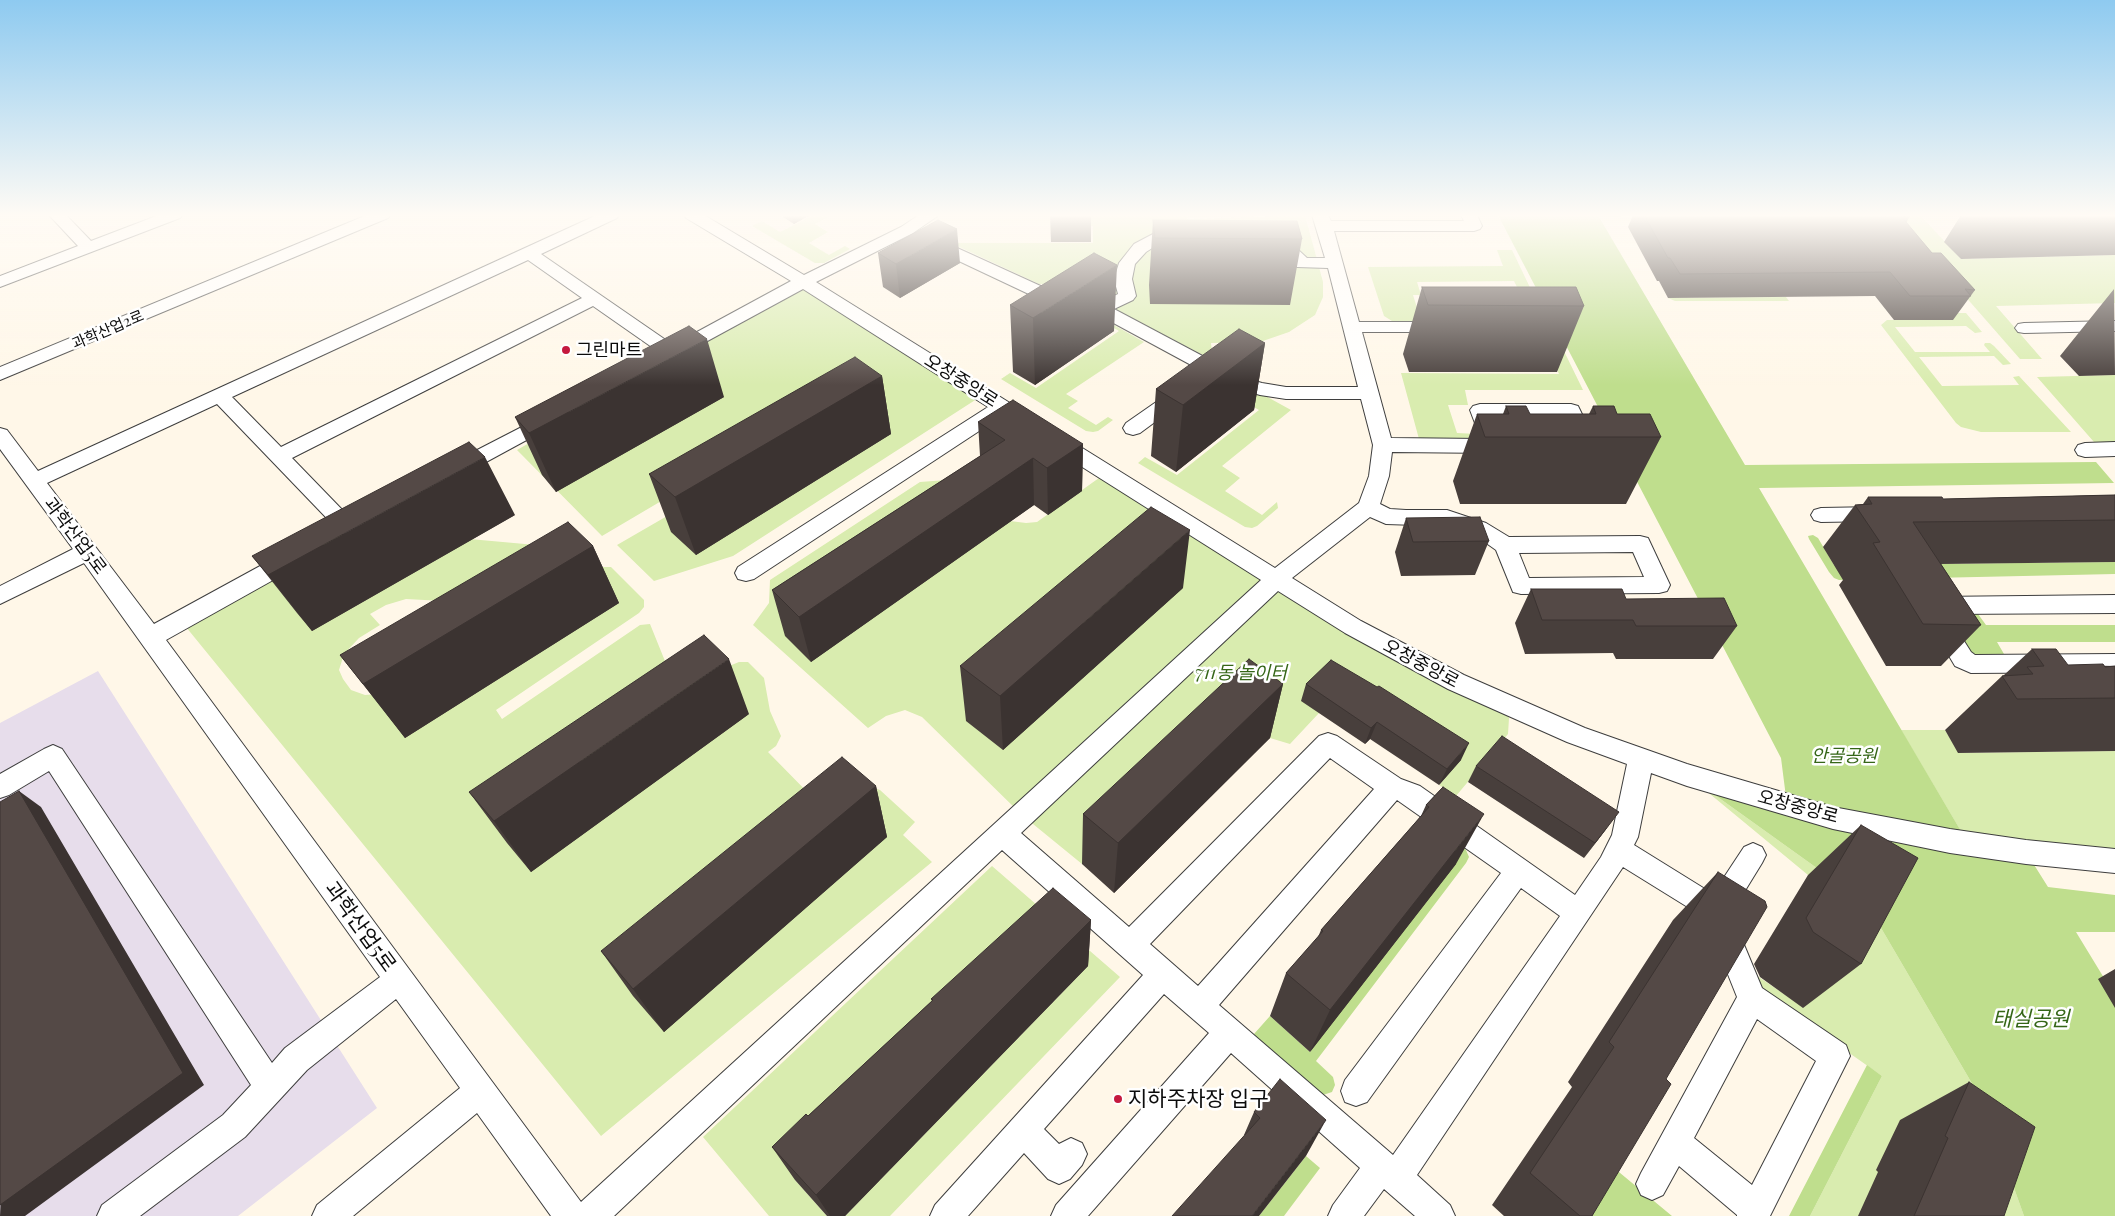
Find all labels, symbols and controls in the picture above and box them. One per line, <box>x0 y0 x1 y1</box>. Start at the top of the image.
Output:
street label: 과학산업2로 <box>69 307 147 353</box>
place label: 그린마트 <box>576 339 642 361</box>
marker: 그린마트 <box>560 344 572 356</box>
street label: 오창중앙로 <box>920 350 1002 412</box>
street label: 과학산업5로 <box>39 493 111 579</box>
street label: 오창중앙로 <box>1379 635 1463 693</box>
park label: 711동 놀이터 <box>1195 662 1287 684</box>
park label: 안골공원 <box>1811 745 1877 767</box>
street label: 오창중앙로 <box>1755 786 1841 828</box>
street label: 과학산업5로 <box>319 877 401 977</box>
park label: 태실공원 <box>1992 1006 2070 1032</box>
place label: 지하주차장 입구 <box>1128 1086 1268 1112</box>
marker: 지하주차장 입구 <box>1112 1093 1124 1105</box>

